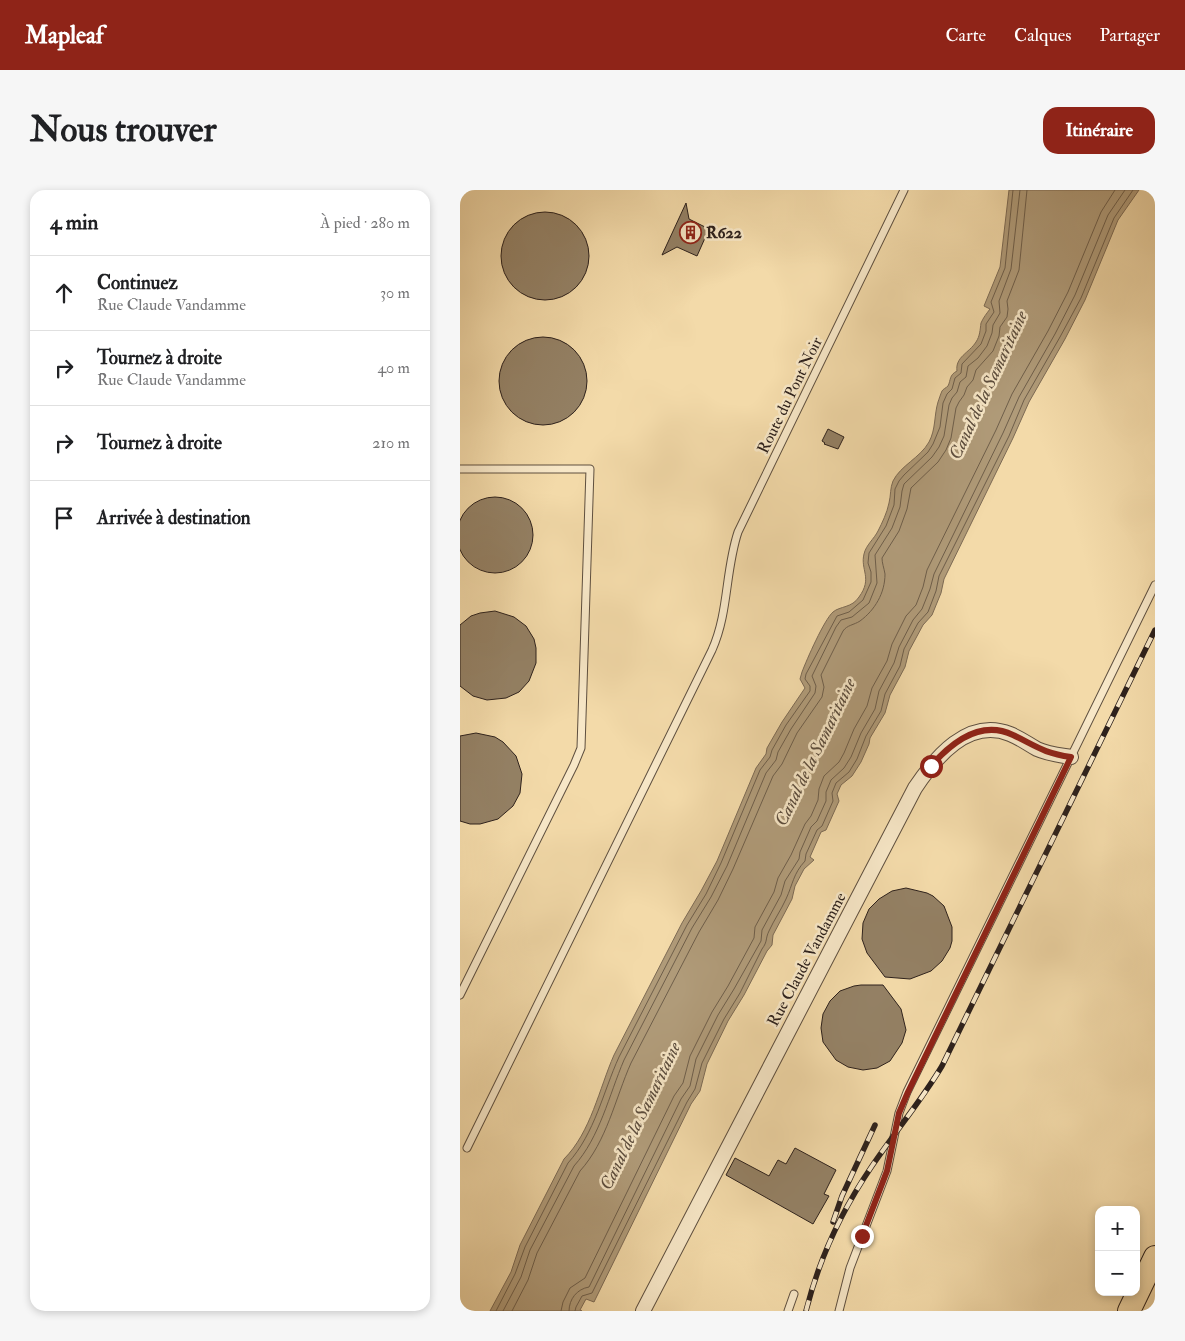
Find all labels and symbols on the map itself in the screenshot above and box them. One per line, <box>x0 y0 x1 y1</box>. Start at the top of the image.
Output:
building icon: R622 <box>678 220 702 244</box>
place label: R622 <box>706 223 742 243</box>
water label: Canal de la Samaritaine <box>944 306 1033 463</box>
street label: Route du Pont Noir <box>753 334 827 457</box>
water label: Canal de la Samaritaine <box>770 674 862 830</box>
route start <box>920 755 943 778</box>
street label: Rue Claude Vandamme <box>763 889 851 1030</box>
water label: Canal de la Samaritaine <box>595 1038 687 1194</box>
route end <box>851 1225 874 1248</box>

